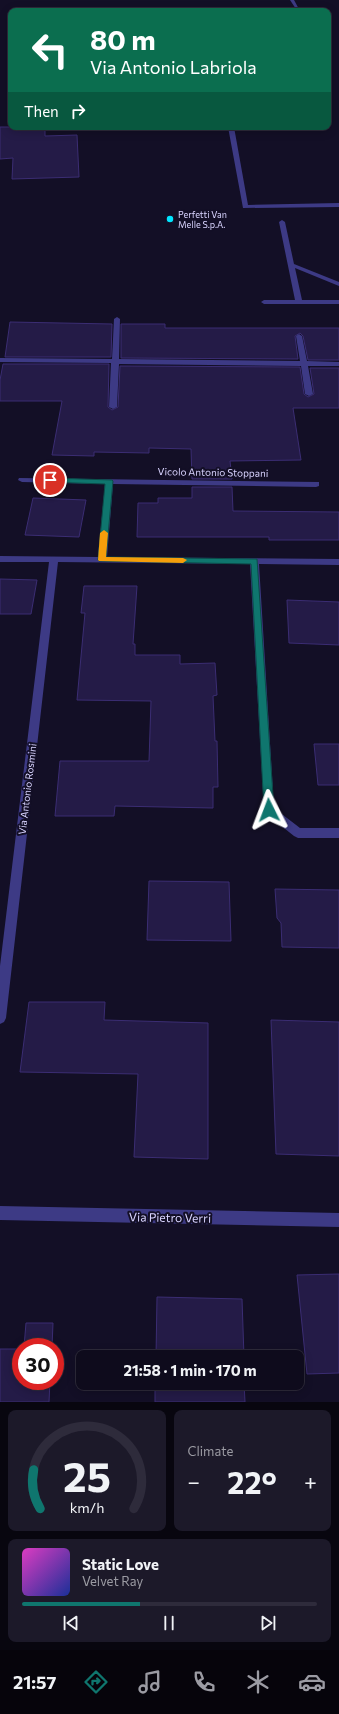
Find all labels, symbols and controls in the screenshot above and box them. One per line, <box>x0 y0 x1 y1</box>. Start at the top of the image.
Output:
text: 80 m <box>90 22 156 56</box>
icon: left <box>24 24 76 76</box>
text: Via Antonio Labriola <box>90 56 257 78</box>
icon: right <box>67 100 89 122</box>
text: Then <box>24 102 59 120</box>
place label: Perfetti Van Melle S.p.A. <box>178 209 227 230</box>
marker: Perfetti Van Melle S.p.A. <box>165 214 175 224</box>
pin <box>33 463 67 497</box>
street label: Vicolo Antonio Stoppani <box>158 465 268 479</box>
icon: arrive <box>39 469 61 491</box>
street label: Via Antonio Rosmini <box>15 743 39 835</box>
position arrow <box>248 789 290 831</box>
street label: Via Pietro Verri <box>129 1209 211 1225</box>
speed limit sign: 30 <box>12 1338 64 1390</box>
text: 21:58 · 1 min · 170 m <box>123 1361 257 1379</box>
text: Climate <box>188 1443 233 1459</box>
text: 25 <box>63 1449 111 1500</box>
text: 22° <box>227 1463 277 1500</box>
text: − <box>188 1468 200 1495</box>
text: + <box>304 1468 317 1495</box>
text: km/h <box>69 1497 104 1515</box>
text: Static Love <box>82 1555 159 1573</box>
text: Velvet Ray <box>82 1573 143 1589</box>
icon: previous <box>60 1612 82 1634</box>
icon: pause <box>158 1612 180 1634</box>
icon: next <box>257 1612 279 1634</box>
icon: directions <box>82 1668 110 1696</box>
icon: music <box>136 1668 164 1696</box>
icon: phone <box>190 1668 218 1696</box>
icon: climate <box>244 1668 272 1696</box>
icon: car <box>298 1668 326 1696</box>
text: 21:57 <box>13 1671 57 1693</box>

